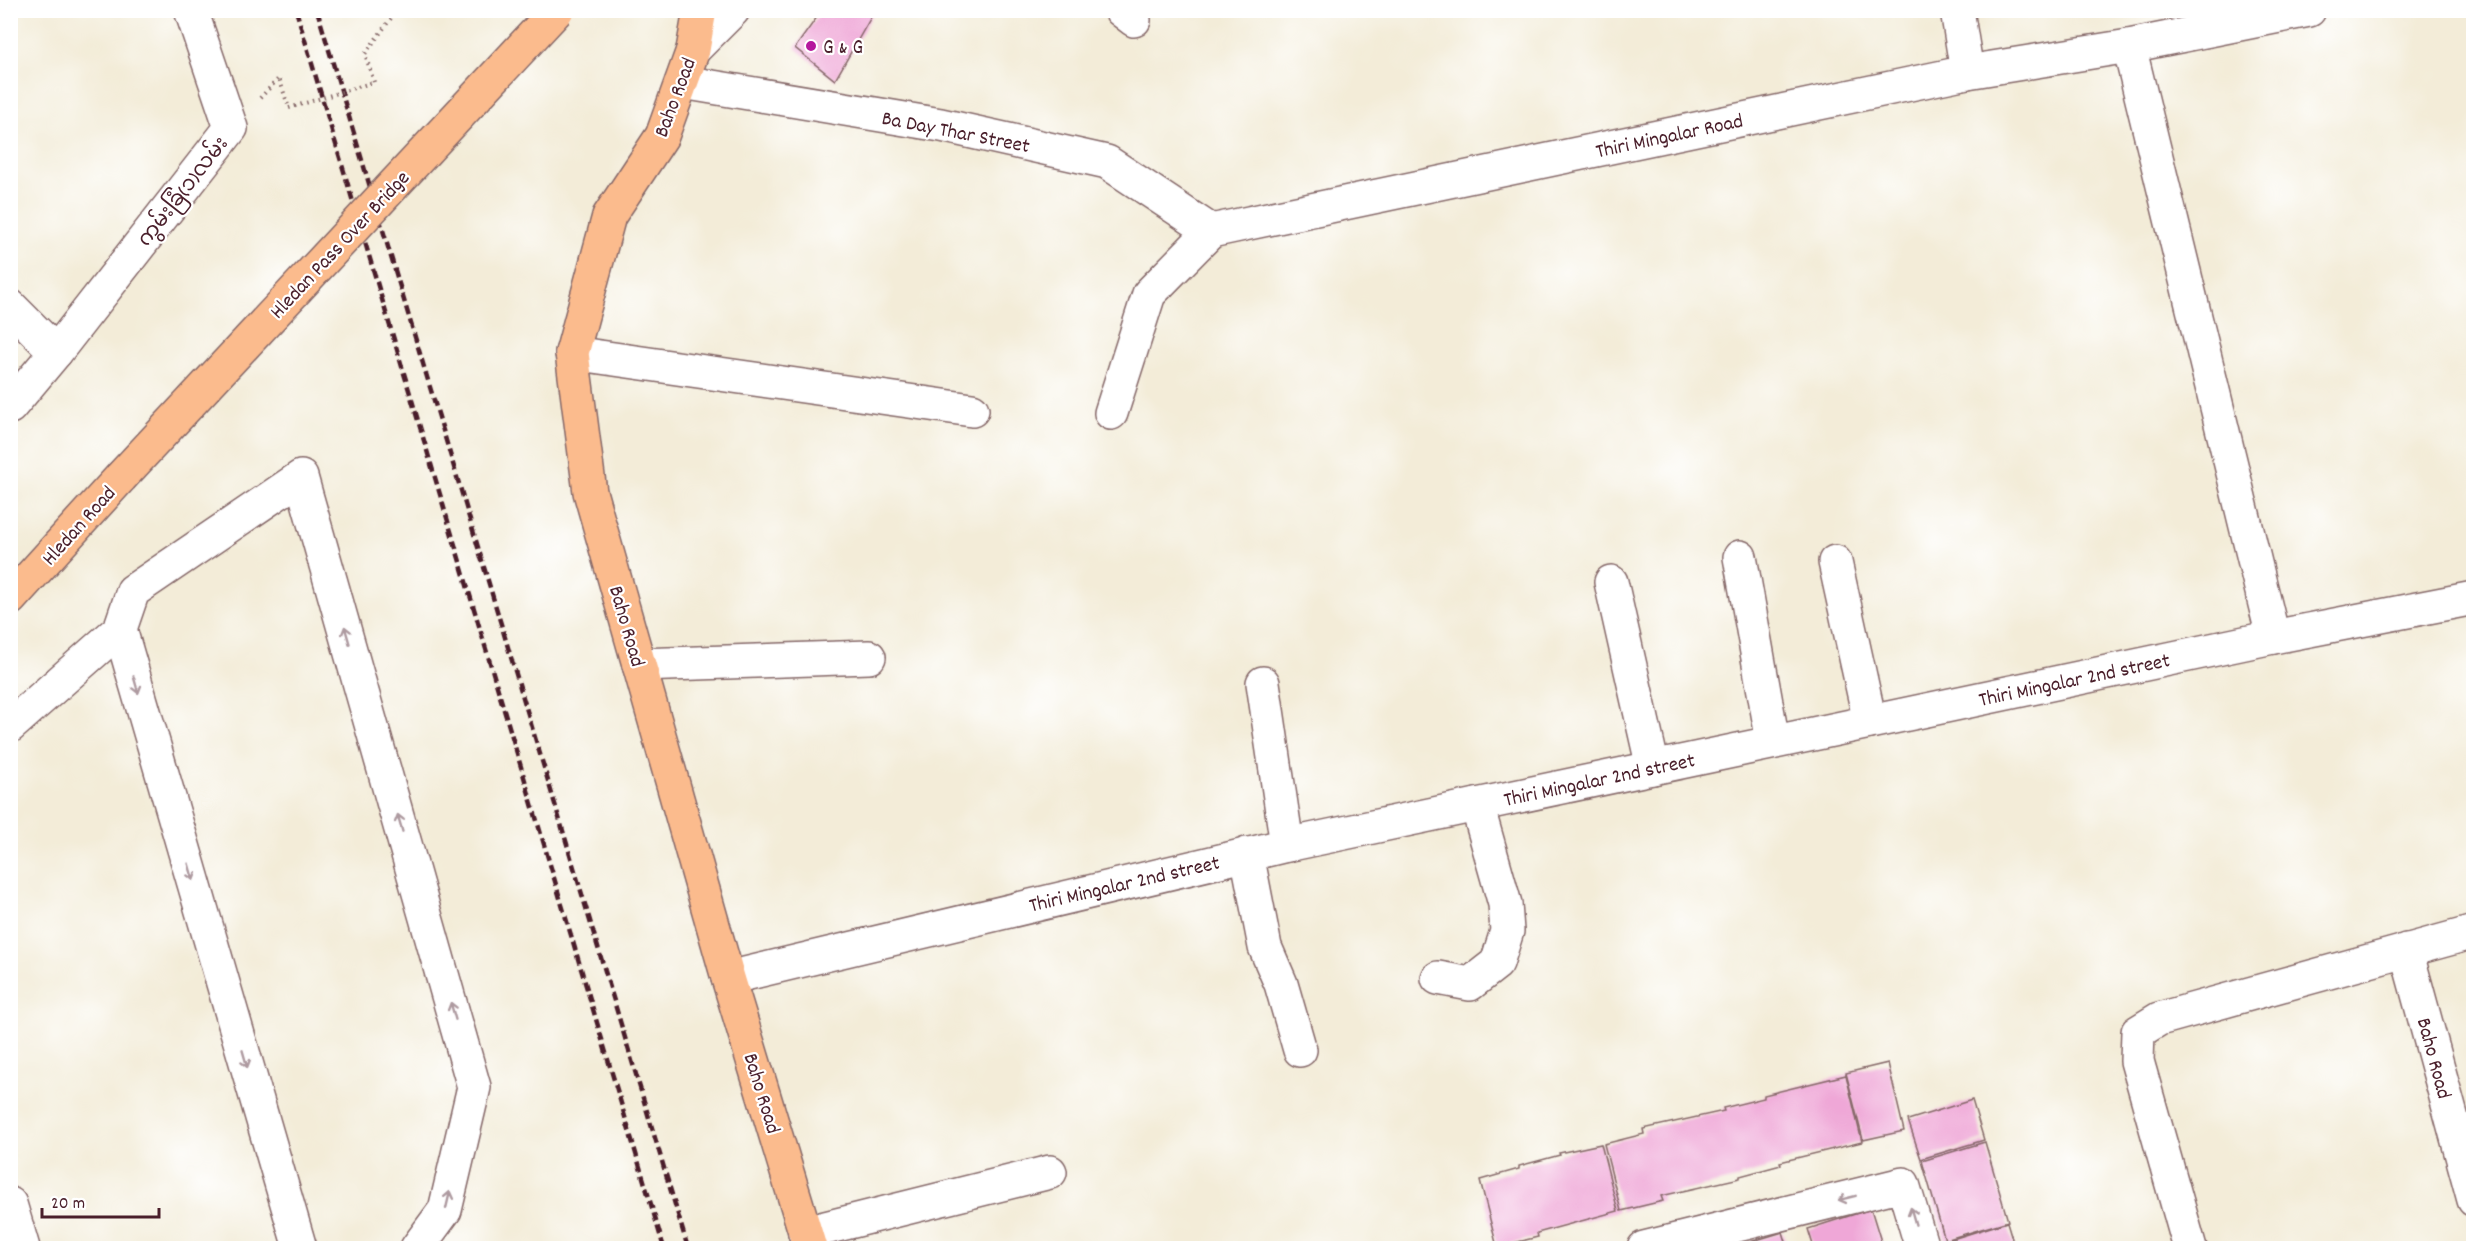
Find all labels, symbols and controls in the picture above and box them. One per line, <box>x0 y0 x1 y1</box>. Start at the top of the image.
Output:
place label: G & G <box>823 34 863 64</box>
marker: G & G <box>804 39 818 53</box>
street label: Baho Road <box>648 54 706 142</box>
street label: Ba Day Thar Street <box>879 105 1032 163</box>
street label: Thiri Mingalar Road <box>1593 108 1746 168</box>
street label: ကွမ်းခြံ(၁)လမ်း <box>129 129 237 254</box>
street label: Hledan Pass Over Bridge <box>264 165 418 327</box>
street label: Hledan Road <box>36 480 124 574</box>
street label: Baho Road <box>599 583 651 671</box>
one-way arrow <box>341 626 352 645</box>
street label: Thiri Mingalar 2nd street <box>1976 647 2173 717</box>
one-way arrow <box>131 675 142 694</box>
street label: Thiri Mingalar 2nd street <box>1501 747 1698 817</box>
one-way arrow <box>394 814 405 833</box>
street label: Thiri Mingalar 2nd street <box>1026 849 1223 922</box>
one-way arrow <box>186 862 197 881</box>
one-way arrow <box>447 1001 458 1020</box>
street label: Baho Road <box>2407 1015 2457 1103</box>
one-way arrow <box>240 1050 251 1069</box>
street label: Baho Road <box>734 1050 787 1138</box>
scale bar <box>42 1181 159 1219</box>
one-way arrow <box>443 1190 454 1210</box>
text: 20 m <box>51 1192 85 1217</box>
one-way arrow <box>1837 1193 1856 1205</box>
one-way arrow <box>1906 1207 1918 1226</box>

